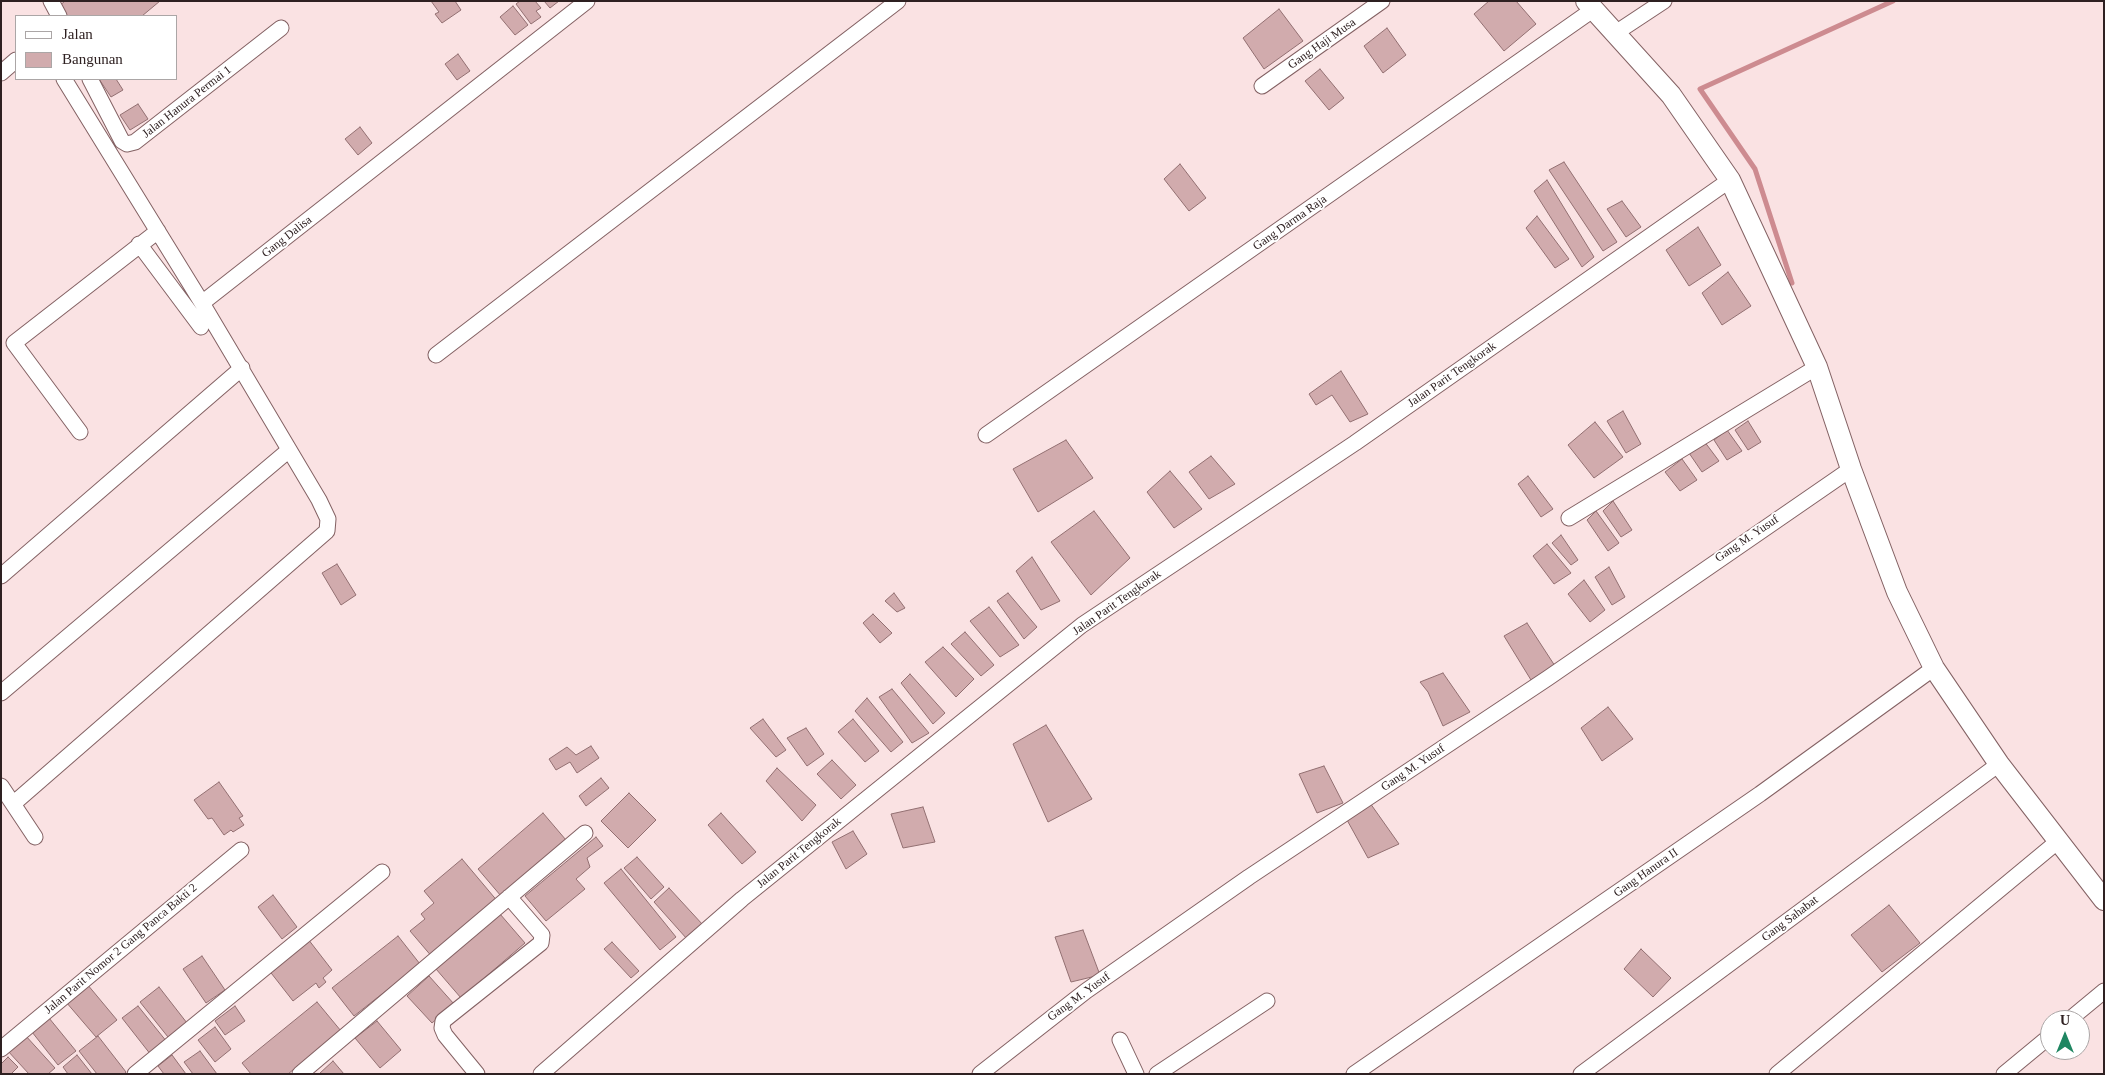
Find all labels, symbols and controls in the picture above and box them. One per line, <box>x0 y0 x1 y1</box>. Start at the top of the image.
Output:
legend <box>15 15 178 80</box>
street label: Gang Haji Musa <box>1285 15 1359 73</box>
text: Jalan <box>62 26 93 42</box>
text: Bangunan <box>62 51 123 67</box>
street label: Jalan Hanura Permai 1 <box>140 63 234 141</box>
street label: Gang Darma Raja <box>1250 192 1330 254</box>
street label: Gang Dalisa <box>259 213 315 261</box>
street label: Jalan Parit Tengkorak <box>1405 339 1499 411</box>
street label: Gang M. Yusuf <box>1712 512 1782 566</box>
street label: Jalan Parit Tengkorak <box>1070 567 1164 639</box>
street label: Gang M. Yusuf <box>1378 741 1448 795</box>
street label: Jalan Parit Tengkorak <box>754 815 844 891</box>
street label: Gang Hanura II <box>1611 846 1681 900</box>
street label: Jalan Parit Nomor 2 Gang Panca Bakti 2 <box>42 881 200 1017</box>
street label: Gang Sahabat <box>1759 893 1821 945</box>
street label: Gang M. Yusuf <box>1045 970 1113 1024</box>
north arrow <box>2040 1010 2090 1060</box>
text: U <box>2060 1013 2070 1028</box>

